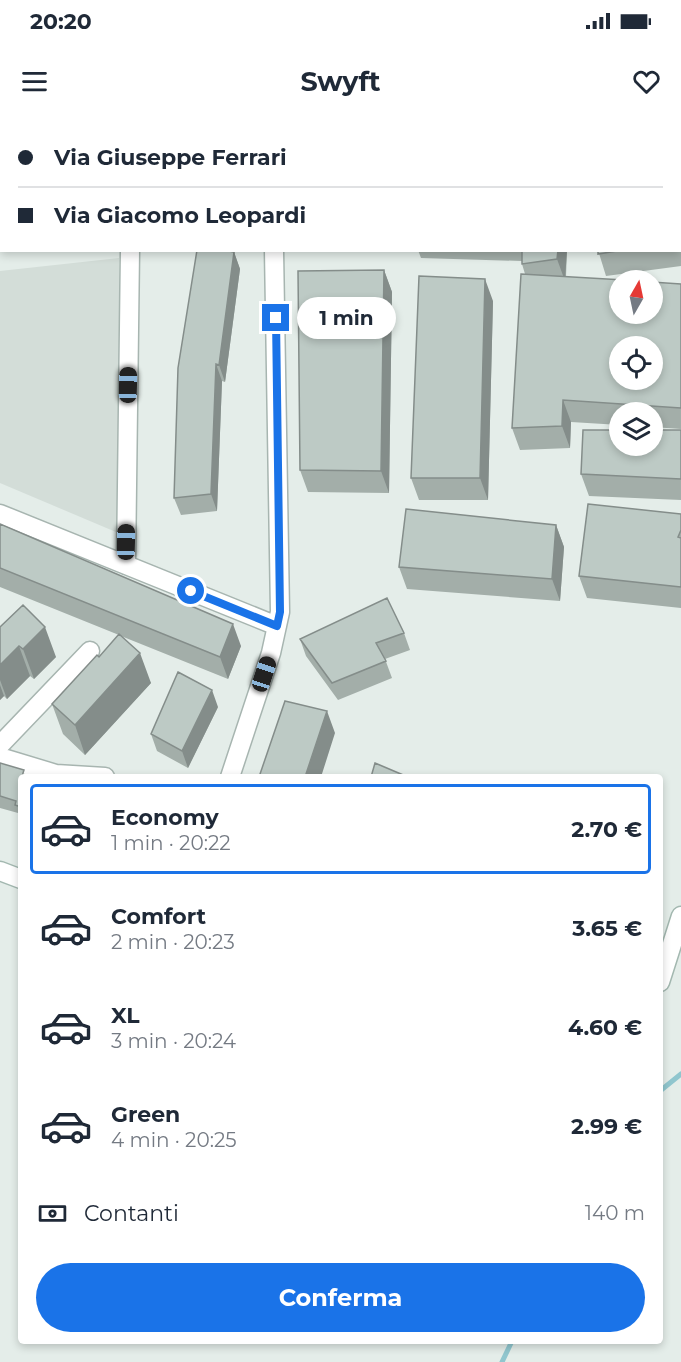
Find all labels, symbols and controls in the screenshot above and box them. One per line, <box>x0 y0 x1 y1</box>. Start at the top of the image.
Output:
text: 20:20 <box>30 8 92 35</box>
icon: menu <box>18 65 51 98</box>
text: Swyft <box>300 65 381 98</box>
icon: heart <box>630 65 663 98</box>
text: Via Giuseppe Ferrari <box>54 144 287 171</box>
text: Via Giacomo Leopardi <box>54 202 306 229</box>
north arrow <box>609 270 663 324</box>
map controls <box>609 270 663 456</box>
callout: 1 min <box>297 297 396 339</box>
route end <box>262 304 289 331</box>
text: 1 min <box>319 306 374 330</box>
button: locate <box>609 336 663 390</box>
car <box>119 367 137 403</box>
button: layers <box>609 402 663 456</box>
car <box>117 524 135 560</box>
route start <box>177 577 204 604</box>
car <box>250 654 278 694</box>
icon: car <box>39 802 93 856</box>
text: Economy <box>111 804 219 831</box>
text: 2.70 € <box>571 816 642 843</box>
text: 1 min · 20:22 <box>111 831 231 855</box>
icon: car <box>39 901 93 955</box>
text: Comfort <box>111 903 206 930</box>
text: 3.65 € <box>572 915 642 942</box>
text: 2 min · 20:23 <box>111 930 235 954</box>
icon: car <box>39 1000 93 1054</box>
text: XL <box>111 1002 140 1029</box>
text: 4.60 € <box>568 1014 642 1041</box>
text: 3 min · 20:24 <box>111 1029 236 1053</box>
icon: car <box>39 1099 93 1153</box>
text: Green <box>111 1101 180 1128</box>
text: 2.99 € <box>571 1113 642 1140</box>
text: 4 min · 20:25 <box>111 1128 237 1152</box>
icon: cash <box>36 1197 69 1230</box>
text: Contanti <box>84 1200 179 1227</box>
text: 140 m <box>585 1201 645 1225</box>
button: Conferma <box>36 1263 645 1332</box>

